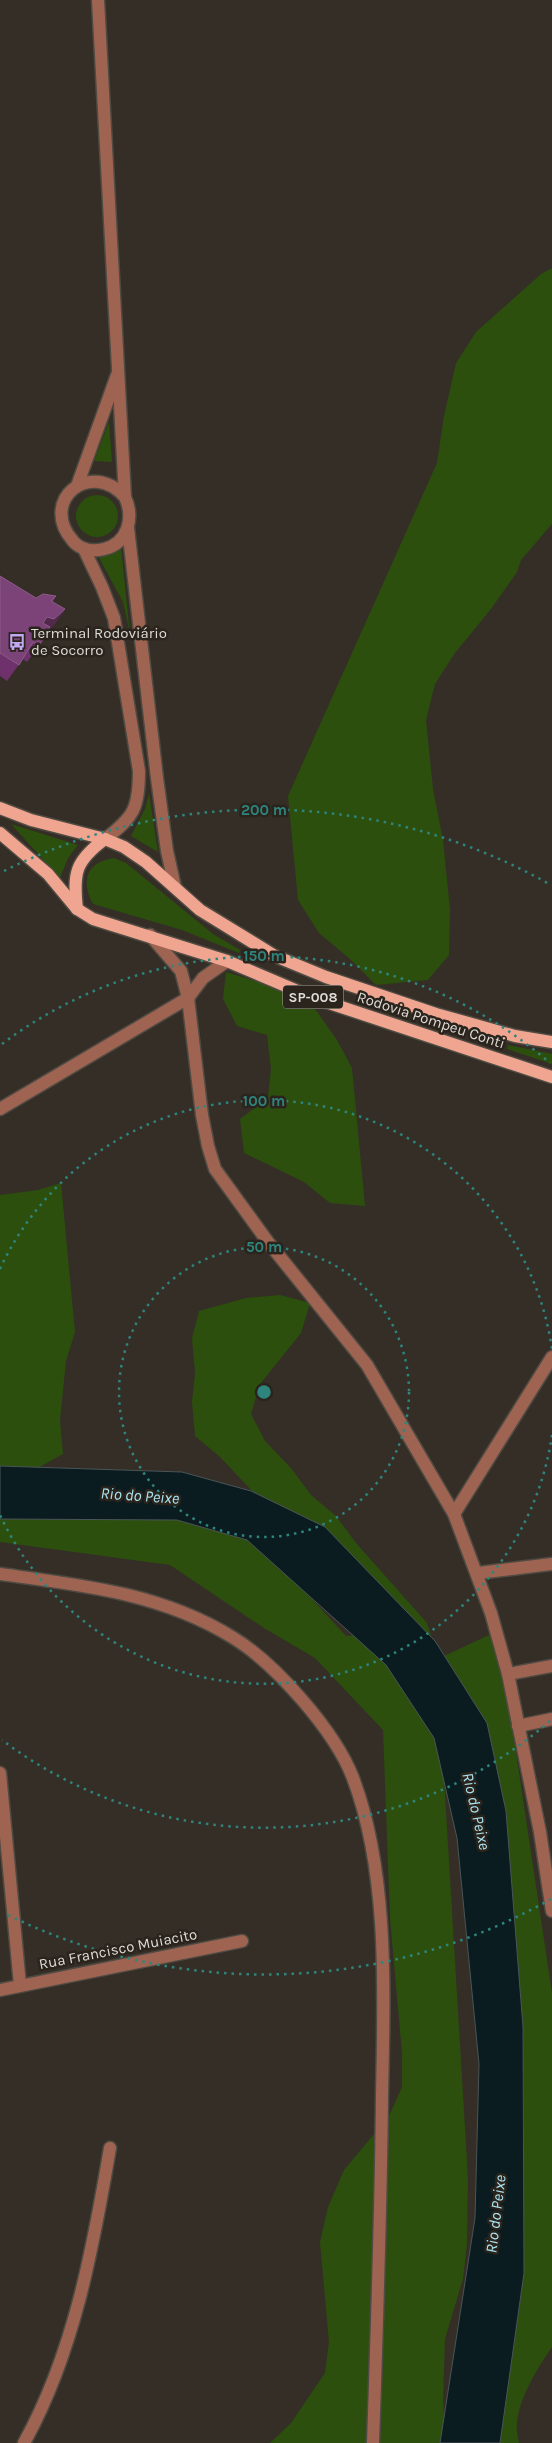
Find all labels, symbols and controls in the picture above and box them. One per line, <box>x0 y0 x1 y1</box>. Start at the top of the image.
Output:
place label: Terminal Rodoviário de Socorro <box>31 624 167 659</box>
bus stop icon: Terminal Rodoviário de Socorro <box>7 632 27 652</box>
text: 200 m <box>241 801 287 819</box>
text: 150 m <box>243 947 285 965</box>
road number: SP-008 <box>283 986 343 1009</box>
street label: Rodovia Pompeu Conti <box>355 988 507 1052</box>
text: 100 m <box>243 1092 285 1110</box>
text: 50 m <box>246 1238 282 1256</box>
centre of rings <box>255 1383 273 1401</box>
water label: Rio do Peixe <box>100 1483 180 1508</box>
water label: Rio do Peixe <box>458 1771 495 1852</box>
street label: Rua Francisco Muiacito <box>37 1925 199 1973</box>
water label: Rio do Peixe <box>481 2173 510 2254</box>

